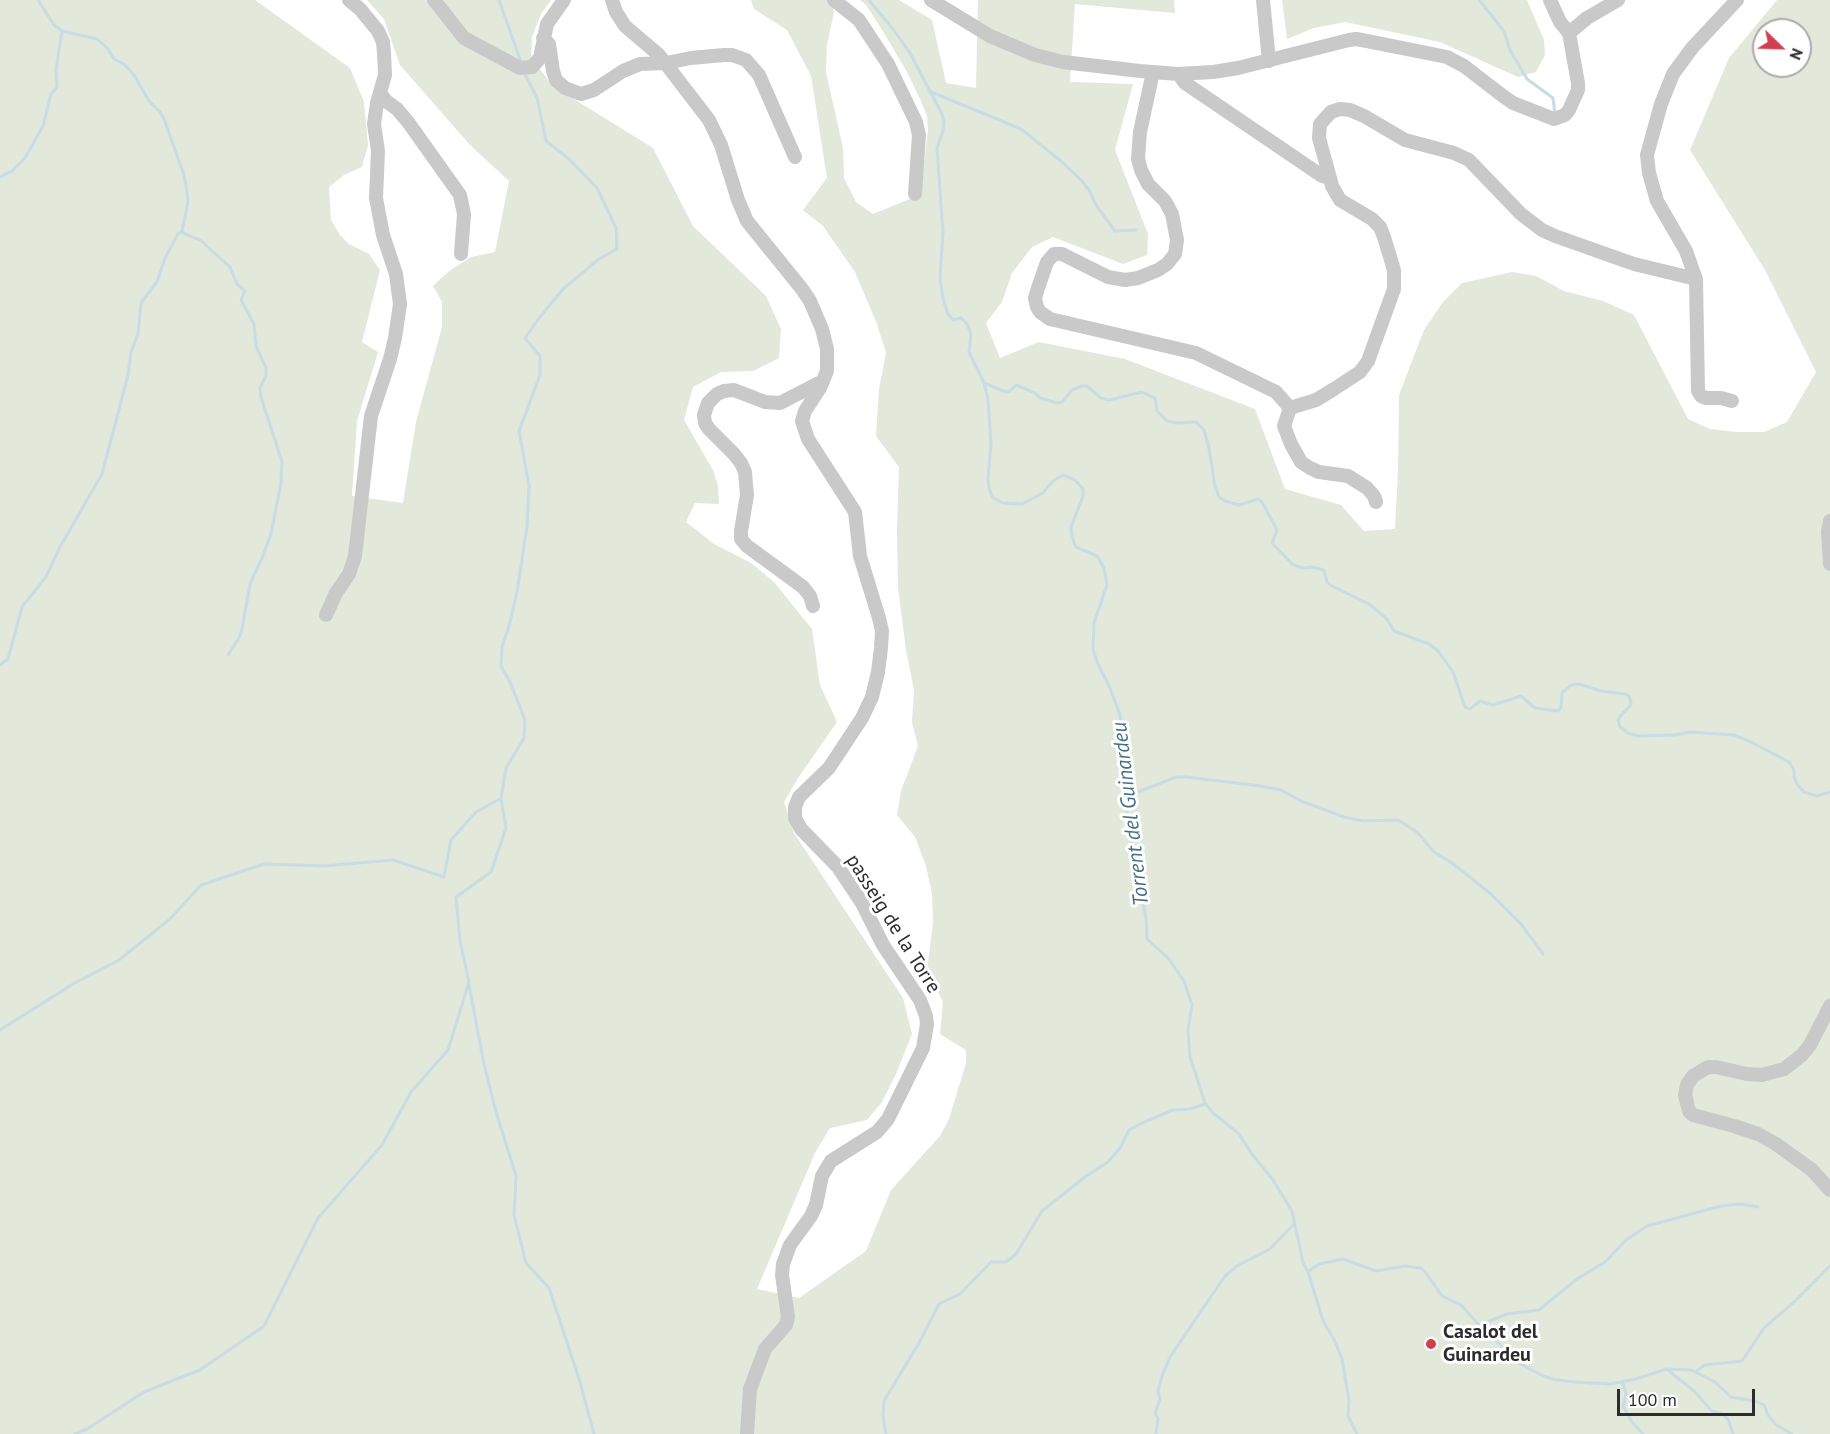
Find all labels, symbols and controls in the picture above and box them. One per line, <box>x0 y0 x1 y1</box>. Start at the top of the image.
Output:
north arrow <box>1752 18 1812 78</box>
text: N <box>1785 45 1808 63</box>
water label: Torrent del Guinardeu <box>1107 721 1155 907</box>
street label: passeig de la Torre <box>841 850 945 998</box>
place label: Casalot del Guinardeu <box>1443 1320 1538 1367</box>
marker: Casalot del Guinardeu <box>1424 1337 1438 1351</box>
scale bar <box>1620 1377 1758 1415</box>
text: 100 m <box>1628 1388 1677 1411</box>

